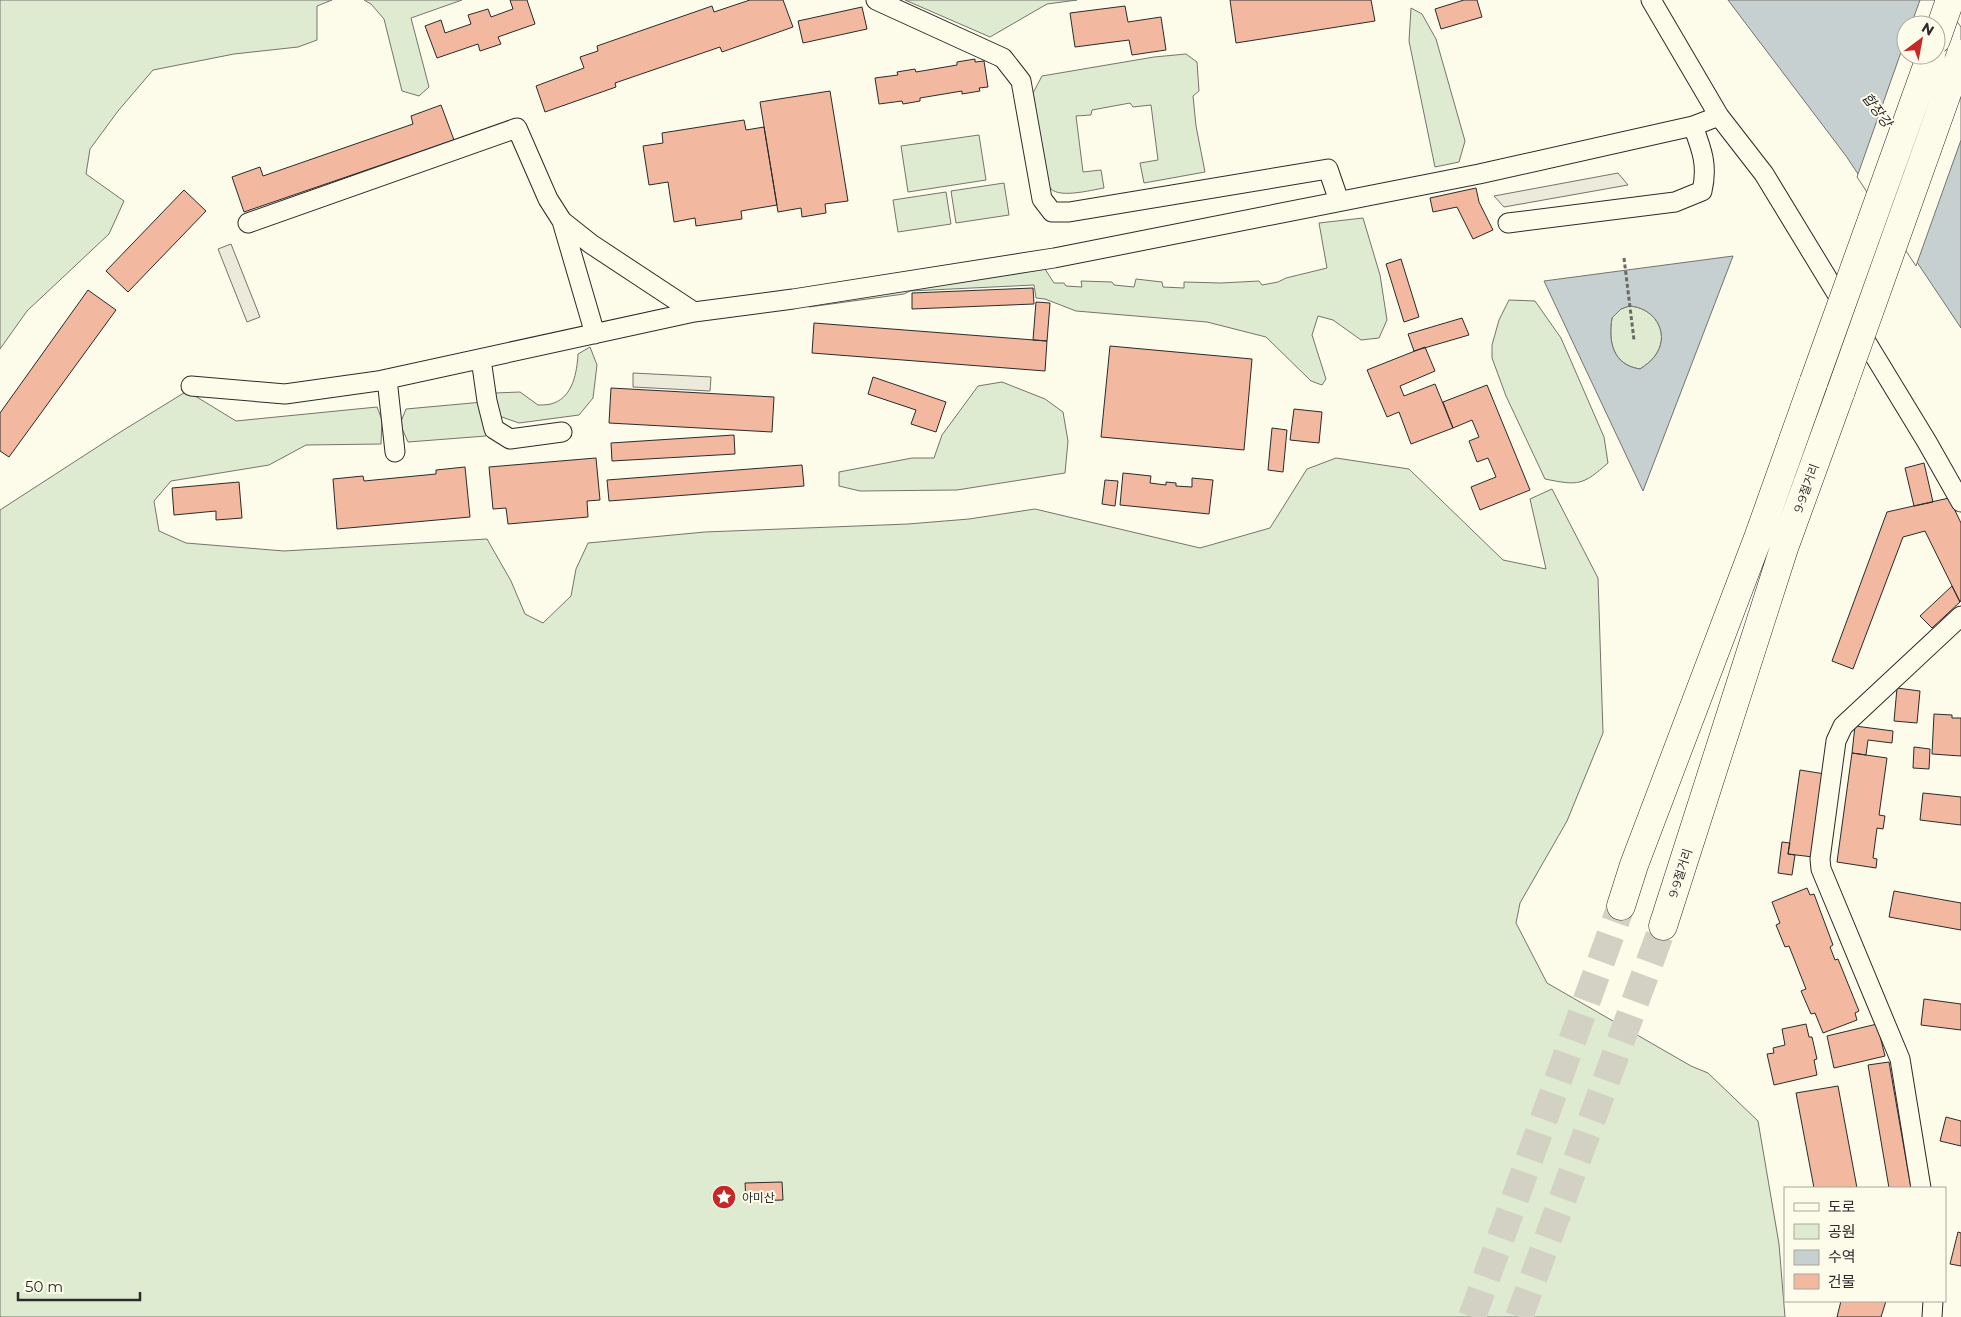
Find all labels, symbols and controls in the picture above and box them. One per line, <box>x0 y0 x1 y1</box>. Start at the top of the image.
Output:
north arrow <box>1896 15 1946 65</box>
text: N <box>1918 18 1937 40</box>
water label: 합장강 <box>1858 89 1897 133</box>
street label: 9·9절거리 <box>1790 462 1822 514</box>
street label: 9·9절거리 <box>1665 846 1695 900</box>
place icon: 아미산 <box>711 1184 737 1210</box>
legend <box>1784 1187 1946 1302</box>
place label: 아미산 <box>742 1190 775 1205</box>
text: 도로 <box>1828 1197 1856 1216</box>
text: 공원 <box>1828 1222 1856 1241</box>
text: 수역 <box>1828 1247 1856 1266</box>
scale bar <box>18 1270 140 1302</box>
text: 건물 <box>1828 1272 1856 1291</box>
text: 50 m <box>25 1277 63 1296</box>

